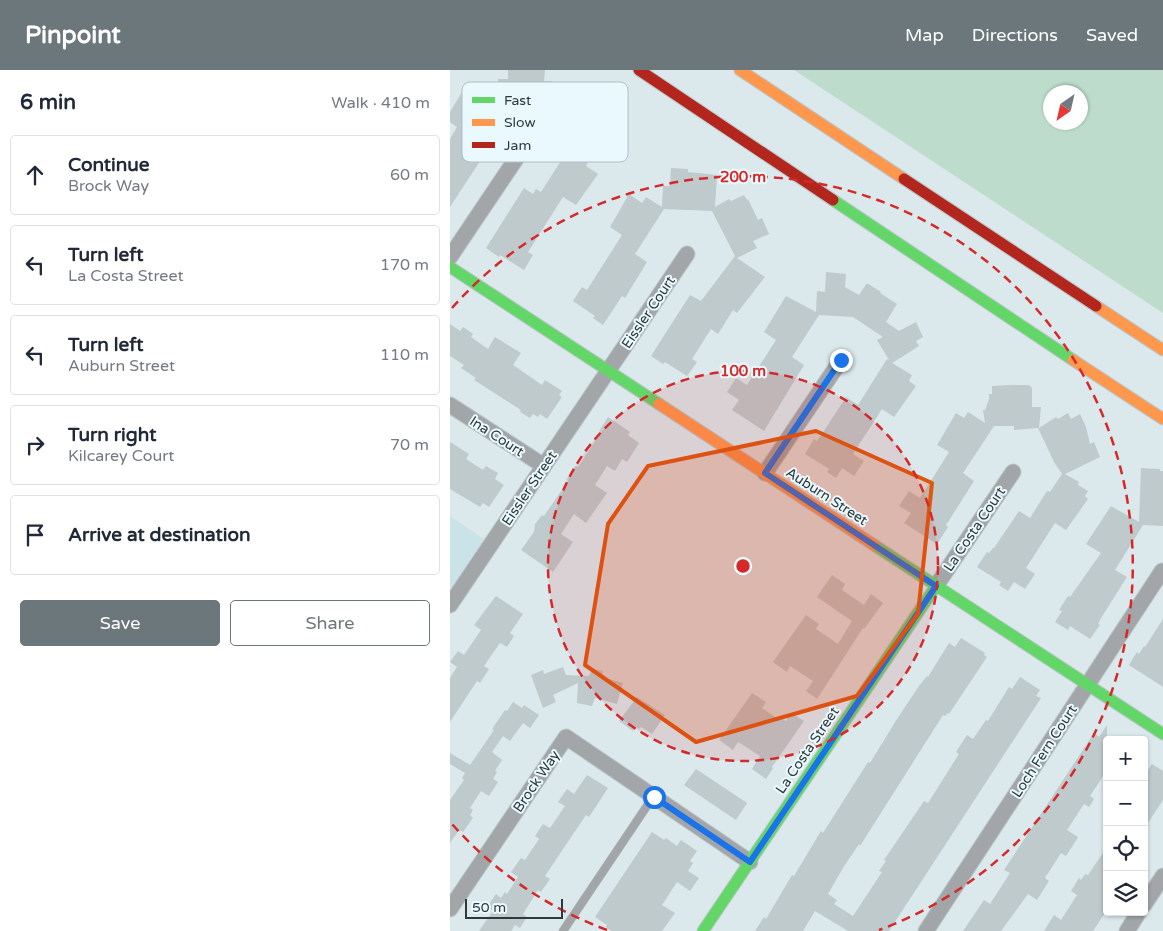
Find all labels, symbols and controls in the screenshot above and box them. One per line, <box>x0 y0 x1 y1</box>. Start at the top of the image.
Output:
text: Pinpoint <box>25 21 121 50</box>
text: Map <box>905 24 944 46</box>
text: Directions <box>972 24 1058 46</box>
text: Saved <box>1086 24 1138 46</box>
legend <box>462 82 628 162</box>
north arrow <box>1043 85 1088 130</box>
text: 6 min <box>20 90 76 115</box>
text: Fast <box>504 92 532 109</box>
text: Walk · 410 m <box>331 93 430 113</box>
text: Slow <box>504 114 536 131</box>
text: Jam <box>504 137 531 154</box>
text: Continue <box>68 154 150 176</box>
icon: ahead <box>21 161 49 189</box>
text: 60 m <box>390 165 429 185</box>
text: 200 m <box>720 168 766 186</box>
text: Brock Way <box>68 176 149 196</box>
text: Turn left <box>68 244 144 266</box>
icon: left <box>21 251 49 279</box>
text: 170 m <box>380 255 429 275</box>
text: La Costa Street <box>68 266 184 286</box>
street label: Eissler Court <box>618 272 679 352</box>
text: Turn left <box>68 334 144 356</box>
icon: left <box>21 341 49 369</box>
text: 110 m <box>380 345 429 365</box>
route end <box>830 349 853 372</box>
text: Auburn Street <box>68 356 175 376</box>
text: 100 m <box>720 362 766 380</box>
street label: Ina Court <box>466 413 528 461</box>
text: Turn right <box>68 424 156 446</box>
icon: right <box>21 431 49 459</box>
text: 70 m <box>390 435 429 455</box>
text: Kilcarey Court <box>68 446 174 466</box>
street label: Eissler Street <box>498 447 561 529</box>
street label: Auburn Street <box>783 464 871 529</box>
street label: La Costa Court <box>940 483 1009 575</box>
icon: arrive <box>21 521 49 549</box>
text: Arrive at destination <box>68 524 251 546</box>
centre of rings <box>734 557 752 575</box>
button: Save <box>20 600 220 646</box>
button: Share <box>230 600 430 646</box>
street label: Loch Fern Court <box>1008 701 1081 801</box>
street label: La Costa Street <box>772 703 843 797</box>
map controls <box>1103 736 1148 916</box>
button: + <box>1103 736 1148 781</box>
street label: Brock Way <box>510 747 564 815</box>
button: − <box>1103 781 1148 826</box>
route start <box>643 786 666 809</box>
button: locate <box>1103 826 1148 871</box>
button: layers <box>1103 871 1148 916</box>
scale bar <box>465 896 562 919</box>
text: 50 m <box>472 899 506 916</box>

